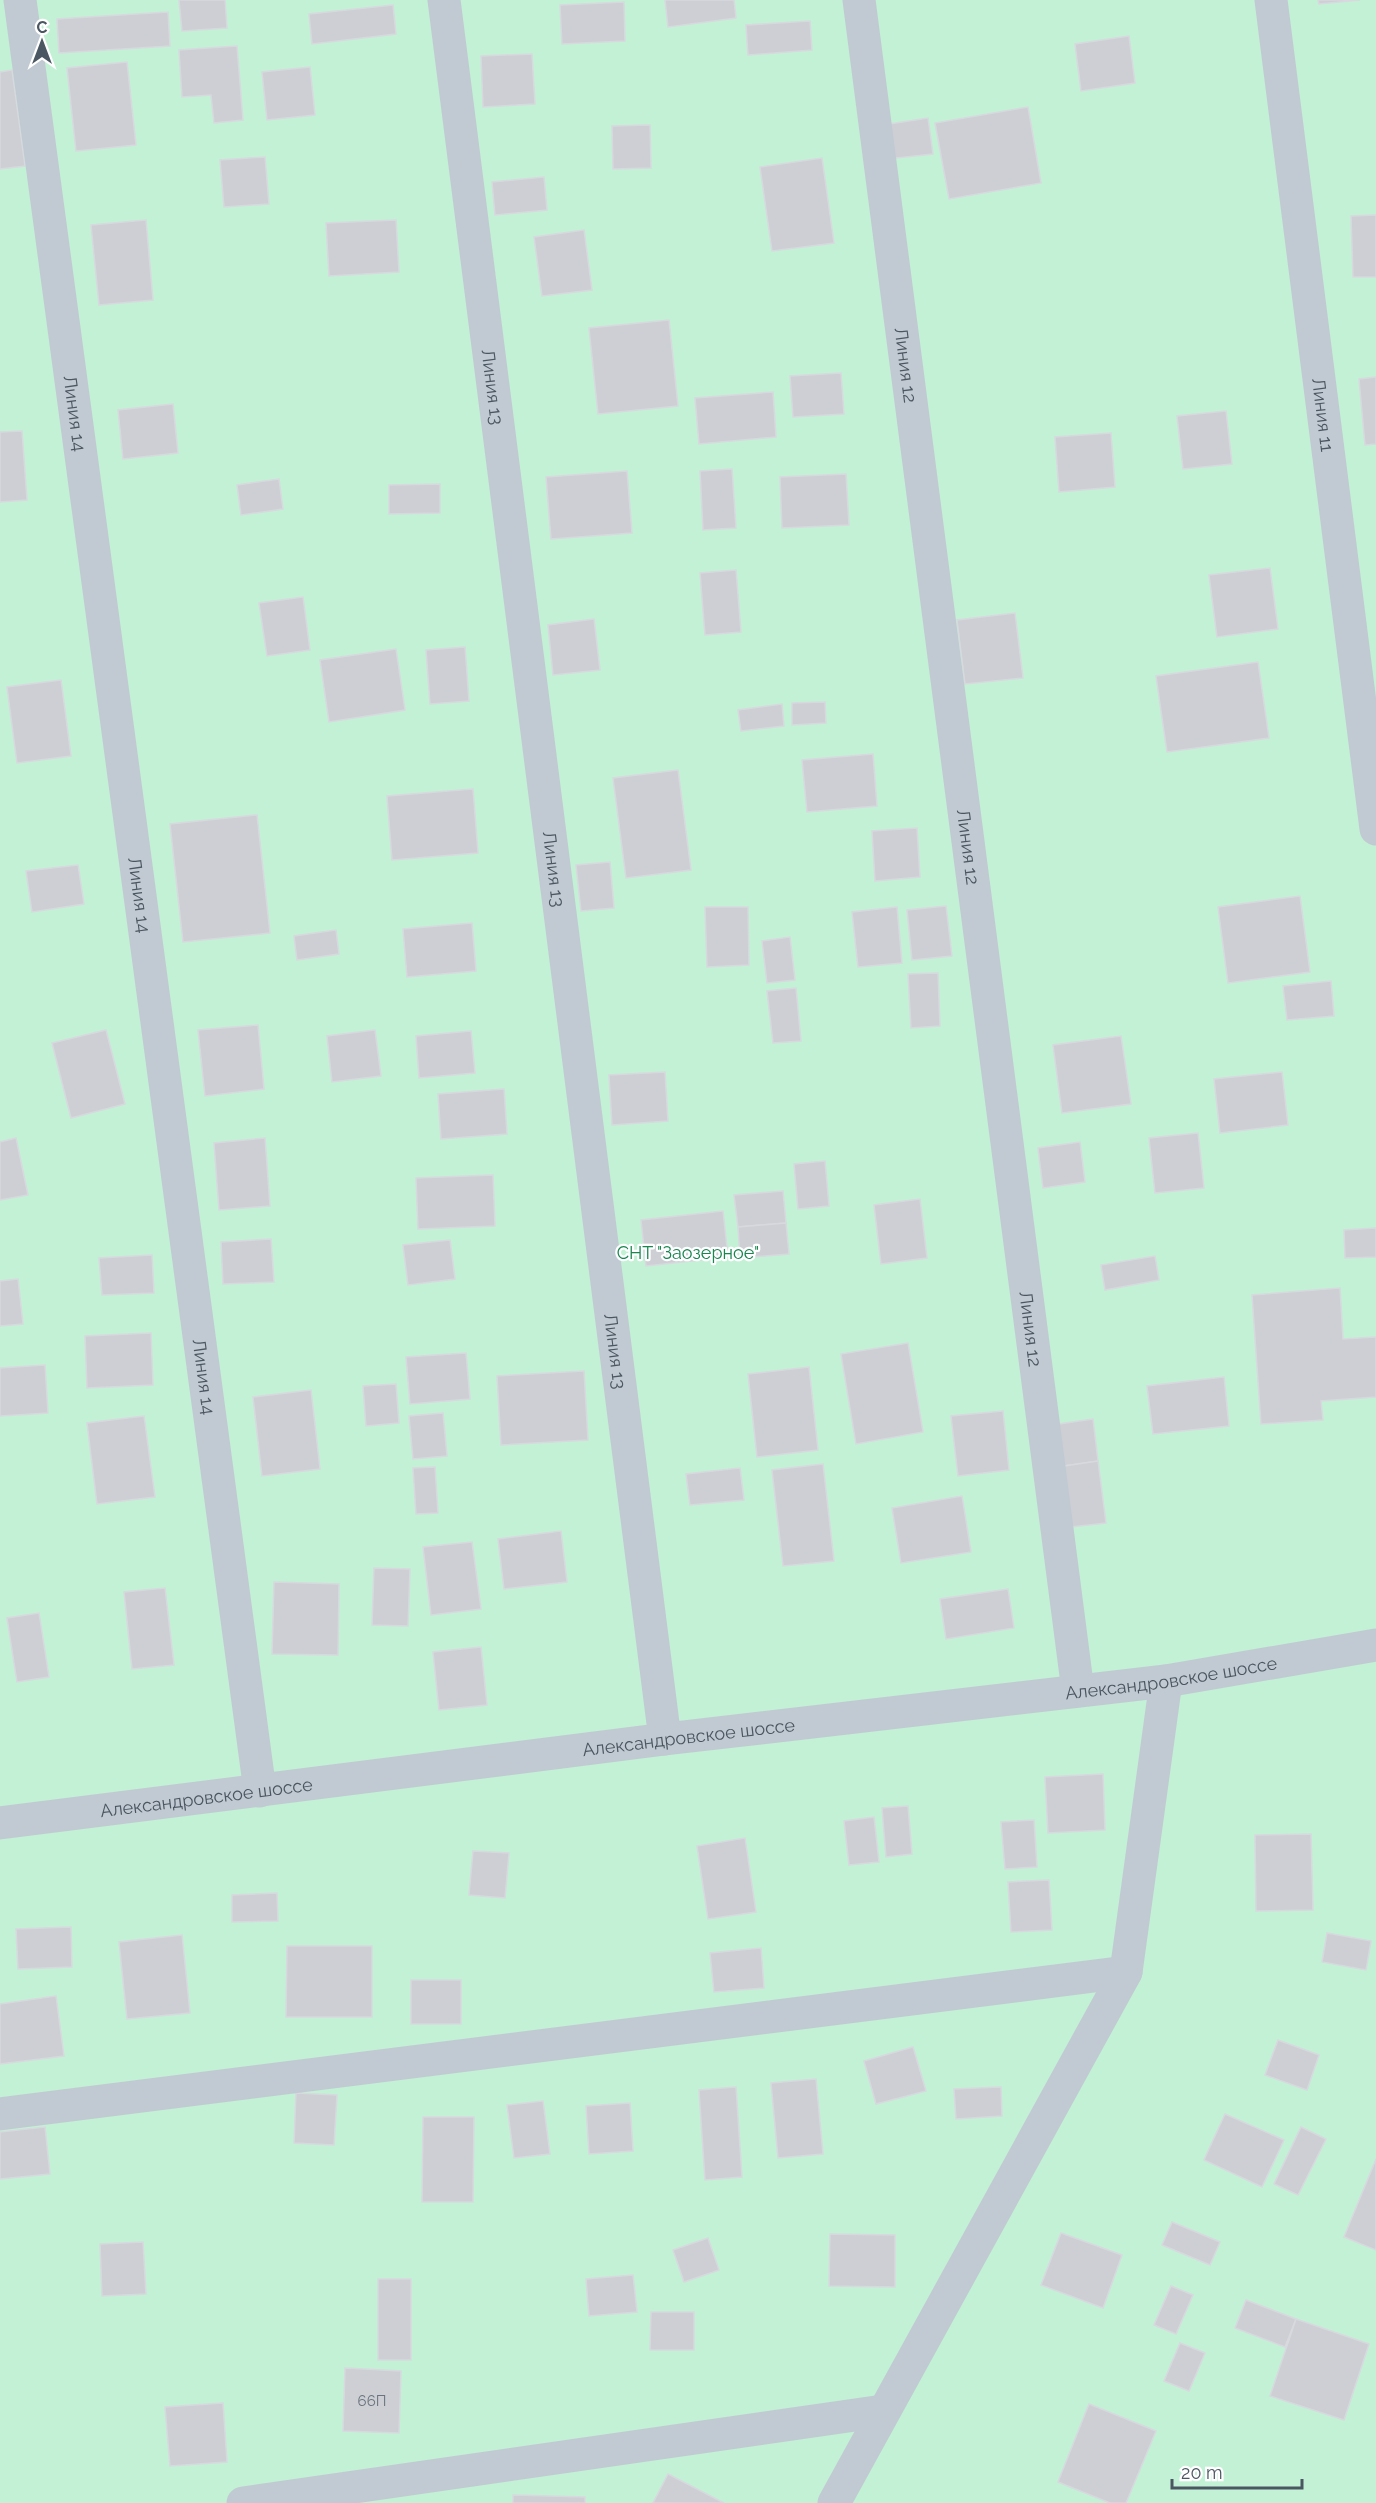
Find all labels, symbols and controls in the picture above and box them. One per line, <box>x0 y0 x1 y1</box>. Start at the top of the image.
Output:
north arrow <box>12 12 72 72</box>
text: С <box>37 18 48 37</box>
street label: Линия 12 <box>891 326 922 404</box>
street label: Линия 13 <box>478 348 508 426</box>
street label: Линия 14 <box>60 374 91 453</box>
street label: Линия 11 <box>1308 376 1339 453</box>
street label: Линия 12 <box>953 808 984 886</box>
street label: Линия 13 <box>539 830 570 908</box>
street label: Линия 14 <box>124 856 155 934</box>
park label: СНТ "Заозерное" <box>617 1242 759 1263</box>
street label: Линия 12 <box>1016 1290 1046 1368</box>
street label: Линия 13 <box>600 1312 631 1390</box>
street label: Линия 14 <box>189 1337 220 1416</box>
street label: Александровское шоссе <box>1064 1652 1279 1703</box>
street label: Александровское шоссе <box>581 1713 796 1760</box>
street label: Александровское шоссе <box>99 1773 314 1821</box>
house number: 66П <box>358 2392 386 2410</box>
scale bar <box>1172 2452 1302 2490</box>
text: 20 m <box>1181 2462 1223 2483</box>

